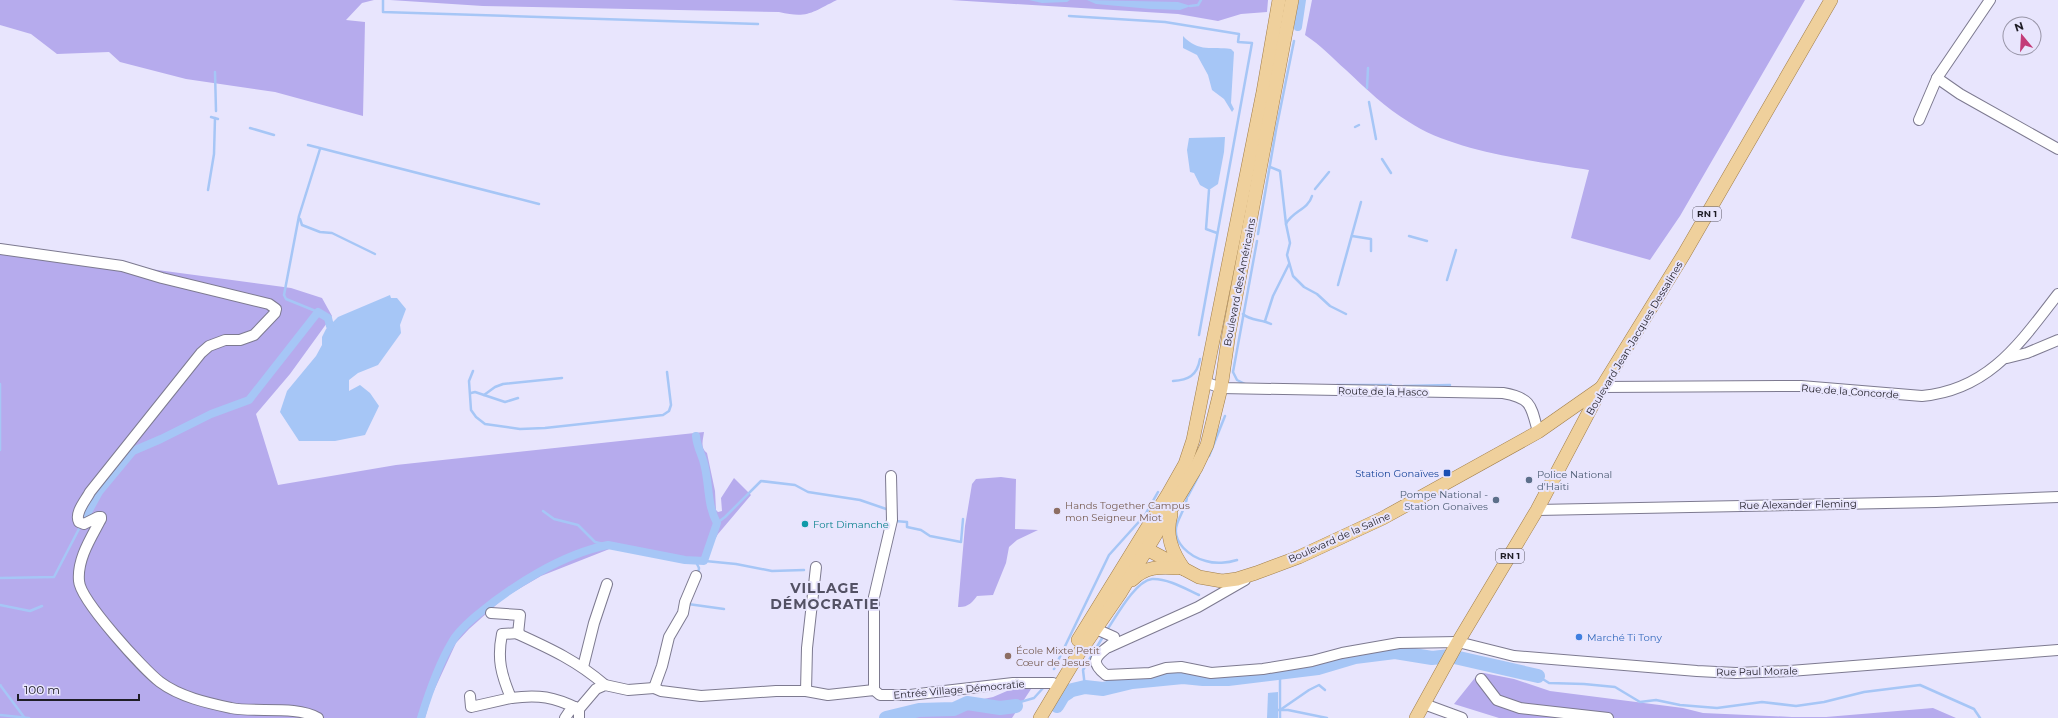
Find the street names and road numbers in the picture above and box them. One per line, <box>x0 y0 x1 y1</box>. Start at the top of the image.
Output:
road number: RN 1 <box>1693 207 1721 221</box>
street label: Boulevard des Américains <box>1221 217 1258 347</box>
street label: Boulevard Jean-Jacques Dessalines <box>1583 259 1686 418</box>
street label: Rue de la Concorde <box>1801 382 1899 401</box>
street label: Route de la Hasco <box>1338 384 1428 399</box>
street label: Rue Alexander Fleming <box>1739 497 1857 512</box>
street label: Boulevard de la Saline <box>1286 509 1392 566</box>
road number: RN 1 <box>1496 549 1524 563</box>
street label: Rue Paul Morale <box>1716 664 1798 679</box>
street label: Entrée Village Démocratie <box>893 677 1025 702</box>

